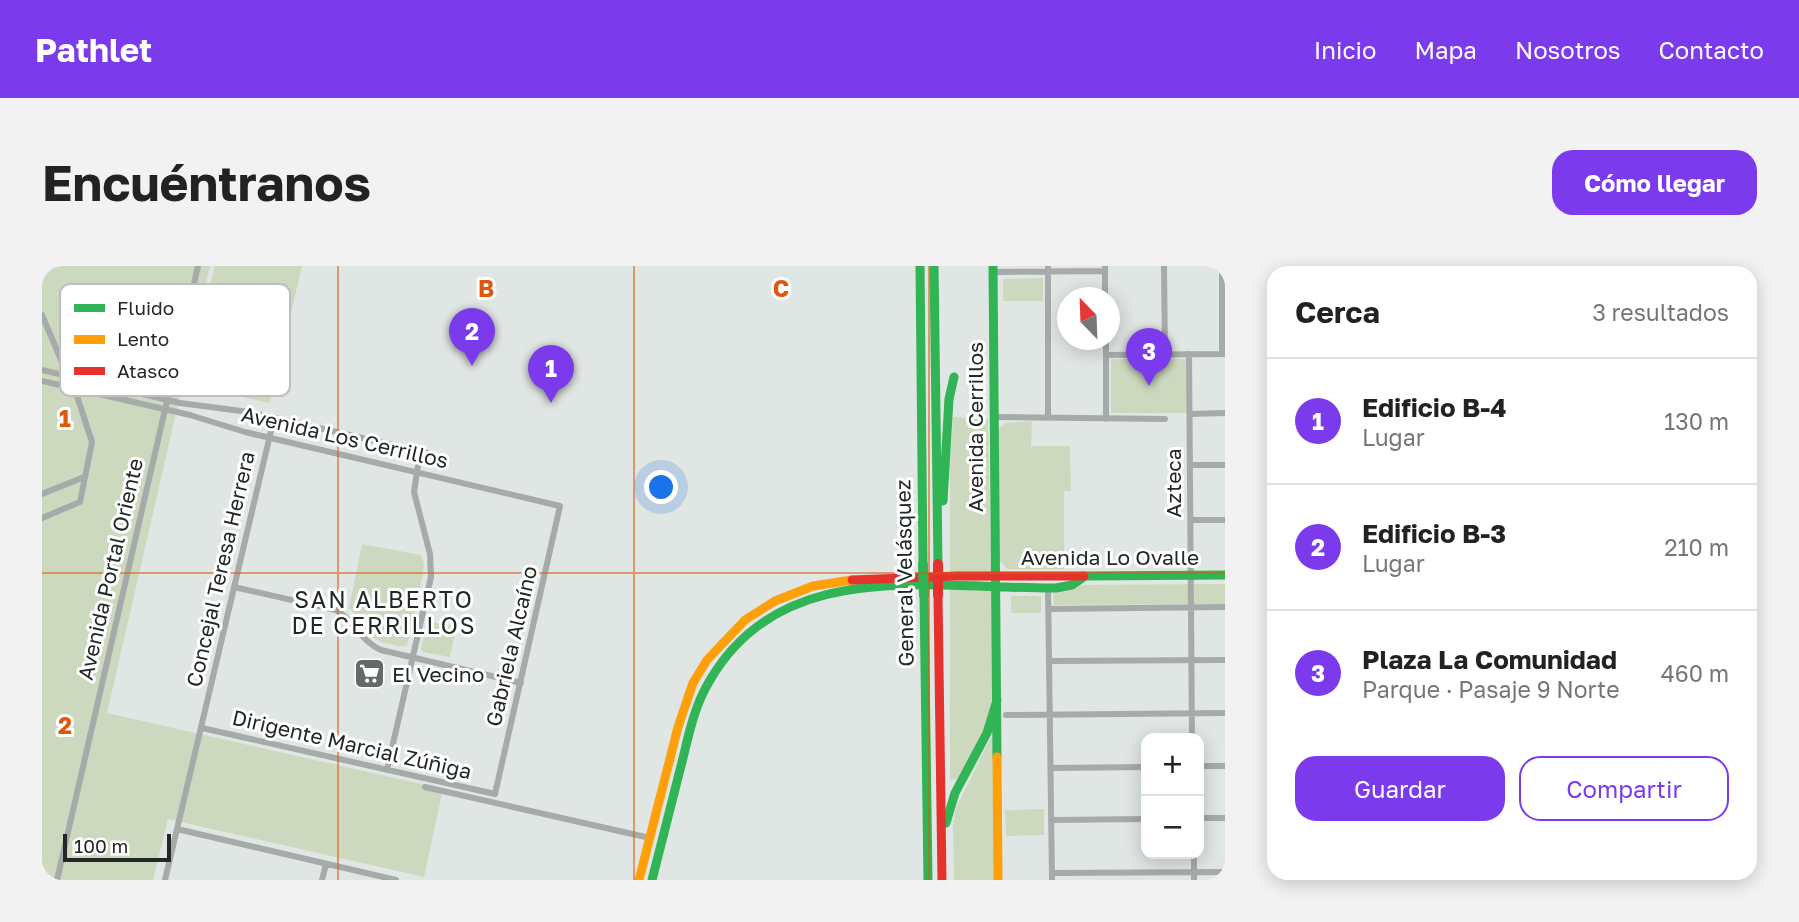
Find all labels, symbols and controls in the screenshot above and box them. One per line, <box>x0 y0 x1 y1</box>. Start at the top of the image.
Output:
text: Pathlet <box>35 30 152 69</box>
text: Inicio <box>1314 35 1376 64</box>
text: Mapa <box>1414 35 1477 64</box>
text: Nosotros <box>1515 35 1621 64</box>
text: Contacto <box>1659 35 1764 64</box>
button: Cómo llegar <box>1552 150 1757 215</box>
text: Encuéntranos <box>42 153 371 212</box>
text: B <box>478 274 494 302</box>
text: C <box>773 274 789 302</box>
legend <box>60 284 290 396</box>
north arrow <box>1057 287 1120 350</box>
text: Cerca <box>1295 294 1380 330</box>
text: Fluido <box>117 296 174 319</box>
text: 3 resultados <box>1592 298 1729 326</box>
pin: 2 <box>449 308 495 366</box>
text: Lento <box>117 327 169 350</box>
pin: 3 <box>1126 328 1172 386</box>
street label: Avenida Cerrillos <box>962 342 988 512</box>
pin: 1 <box>528 345 574 403</box>
text: Atasco <box>117 359 179 382</box>
text: Edificio B-4 <box>1362 392 1506 423</box>
street label: Avenida Los Cerrillos <box>239 401 451 473</box>
text: 1 <box>59 404 71 432</box>
text: 1 <box>1312 407 1324 435</box>
text: 130 m <box>1664 407 1729 435</box>
text: Lugar <box>1362 423 1425 451</box>
street label: Azteca <box>1160 448 1186 518</box>
street label: Concejal Teresa Herrera <box>180 449 260 689</box>
street label: Avenida Portal Oriente <box>72 456 148 682</box>
your location <box>644 470 678 504</box>
street label: General Velásquez <box>889 479 919 667</box>
text: Edificio B-3 <box>1362 518 1506 549</box>
text: 2 <box>1311 533 1325 561</box>
text: 210 m <box>1664 533 1729 561</box>
street label: Avenida Lo Ovalle <box>1021 544 1199 570</box>
text: Lugar <box>1362 549 1425 577</box>
street label: Gabriela Alcaíno <box>480 563 542 729</box>
district label: SAN ALBERTO DE CERRILLOS <box>291 585 477 639</box>
text: Plaza La Comunidad <box>1362 644 1617 675</box>
supermarket icon: El Vecino <box>352 657 386 691</box>
text: 3 <box>1311 659 1325 687</box>
text: 460 m <box>1661 659 1729 687</box>
place label: El Vecino <box>392 661 484 687</box>
text: Parque · Pasaje 9 Norte <box>1362 675 1620 703</box>
street label: Dirigente Marcial Zúñiga <box>230 704 474 784</box>
text: 2 <box>58 711 72 739</box>
map controls <box>1141 733 1204 859</box>
button: + <box>1141 733 1204 796</box>
button: Guardar <box>1295 756 1505 821</box>
button: Compartir <box>1519 756 1729 821</box>
button: − <box>1141 796 1204 859</box>
scale bar <box>63 831 172 863</box>
text: 100 m <box>74 834 128 857</box>

